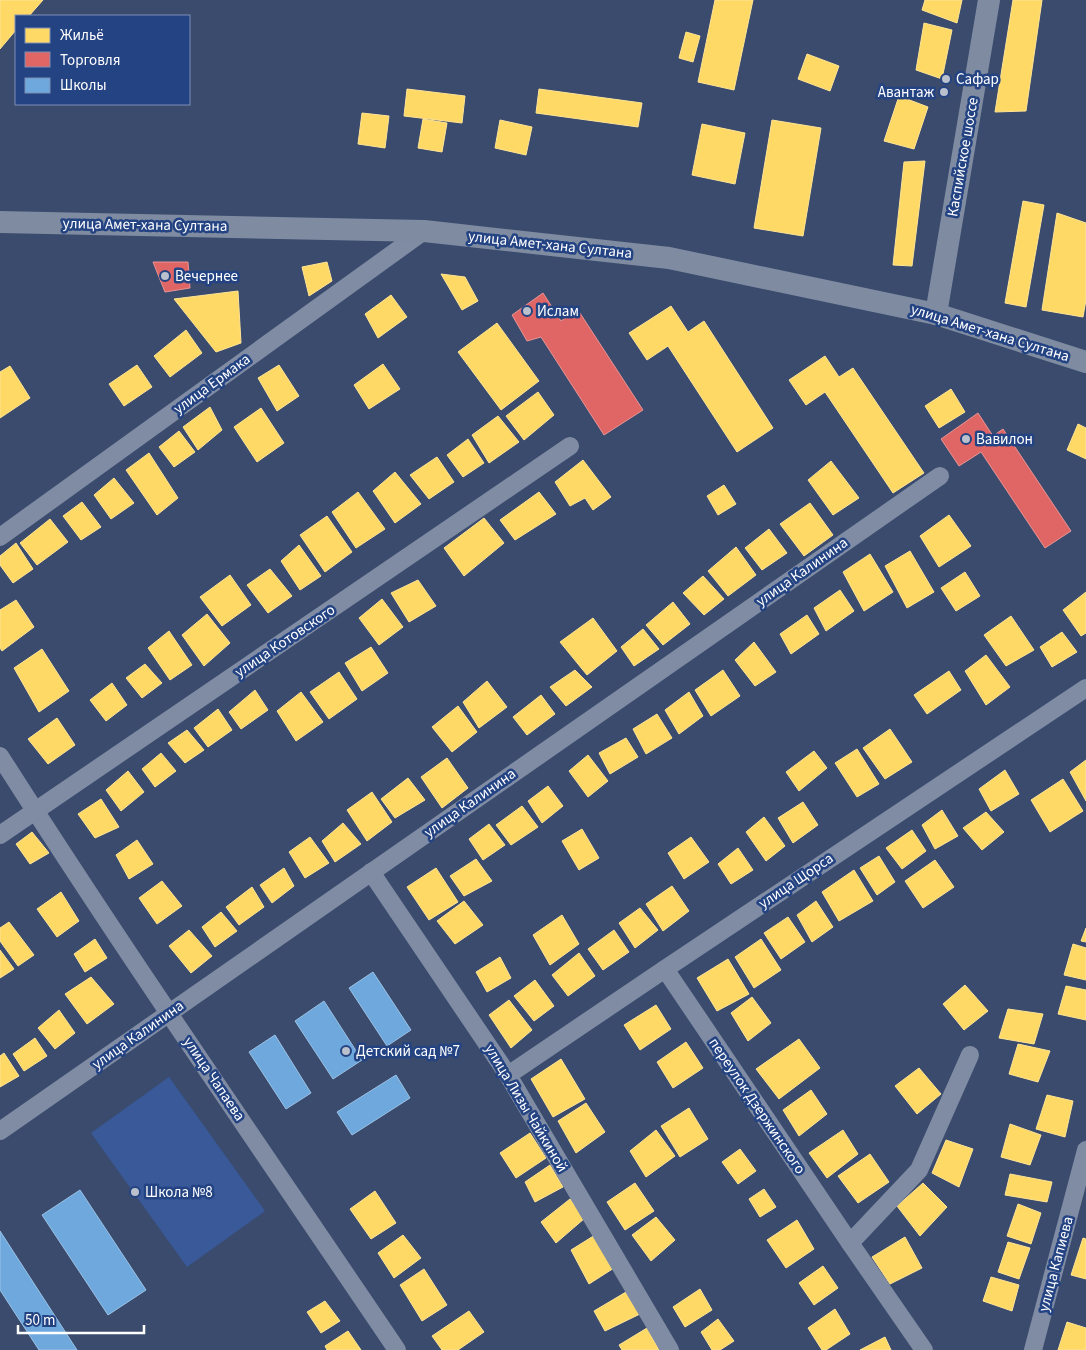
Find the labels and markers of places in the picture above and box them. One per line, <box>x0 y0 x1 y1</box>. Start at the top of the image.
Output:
place label: Сафар <box>956 69 999 90</box>
marker: Сафар <box>940 73 952 85</box>
place label: Авантаж <box>878 82 935 103</box>
marker: Авантаж <box>938 86 950 98</box>
place label: Вечернее <box>175 266 238 287</box>
marker: Вечернее <box>159 270 171 282</box>
place label: Ислам <box>537 301 579 322</box>
marker: Ислам <box>521 305 533 317</box>
place label: Вавилон <box>976 429 1033 450</box>
marker: Вавилон <box>960 433 972 445</box>
place label: Детский сад №7 <box>356 1041 460 1062</box>
marker: Детский сад №7 <box>340 1045 352 1057</box>
place label: Школа №8 <box>145 1182 213 1203</box>
marker: Школа №8 <box>129 1186 141 1198</box>

